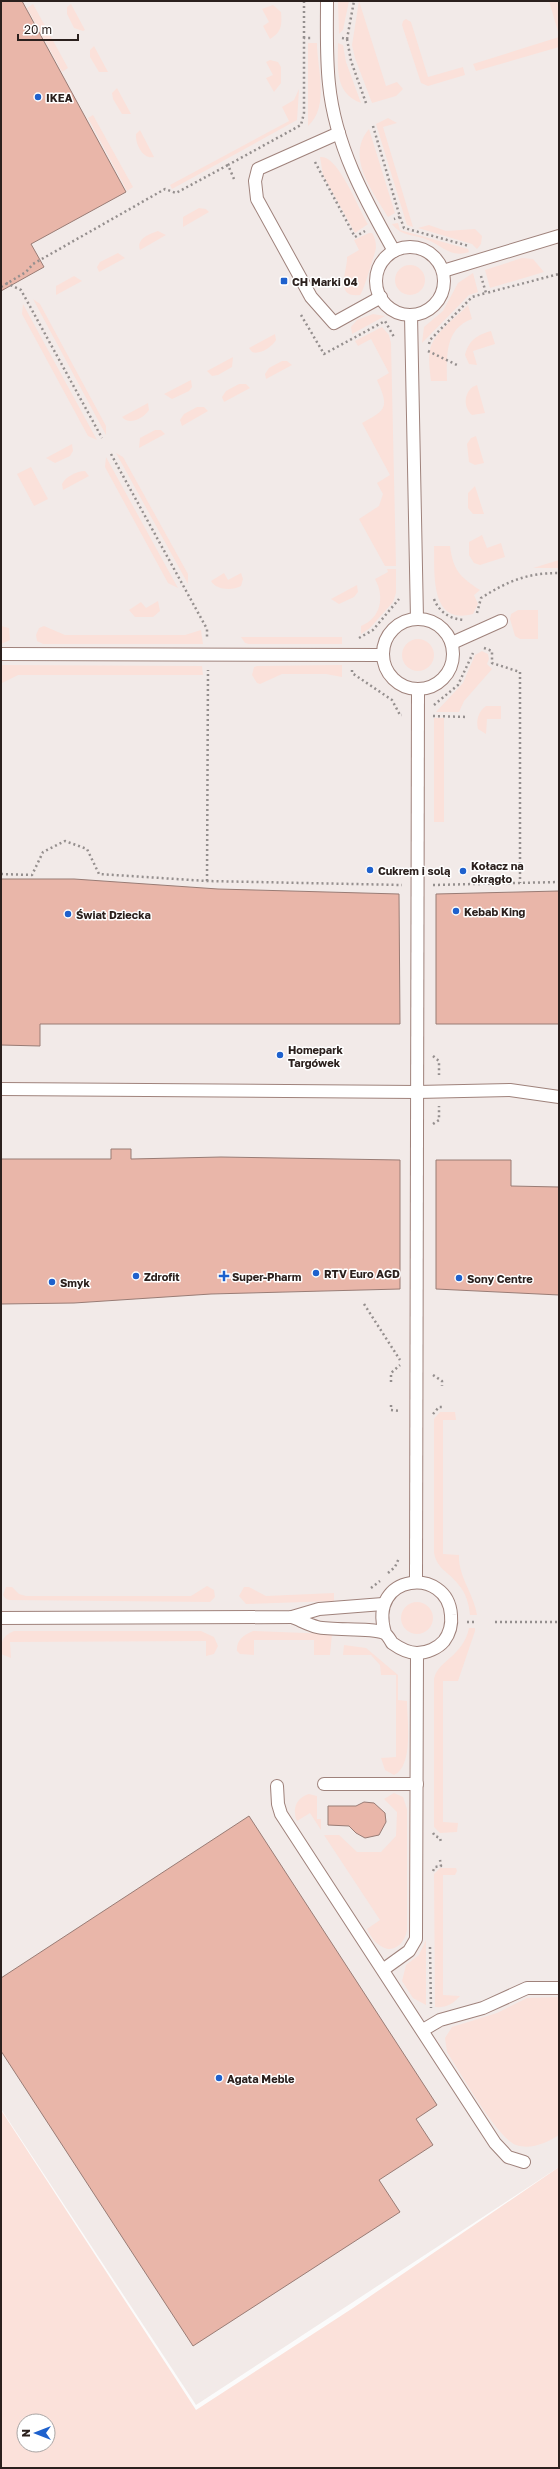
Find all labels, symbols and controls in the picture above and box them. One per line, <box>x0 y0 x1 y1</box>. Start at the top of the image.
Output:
scale bar <box>18 16 78 42</box>
text: 20 m <box>24 22 52 37</box>
place label: IKEA <box>46 91 73 104</box>
marker: IKEA <box>33 92 43 102</box>
place label: CH Marki 04 <box>292 275 358 288</box>
marker: CH Marki 04 <box>279 276 289 286</box>
place label: Kołacz na okrągło <box>471 859 524 885</box>
place label: Cukrem i solą <box>378 864 450 877</box>
marker: Cukrem i solą <box>365 865 375 875</box>
marker: Kołacz na okrągło <box>458 866 468 876</box>
place label: Kebab King <box>464 905 526 918</box>
marker: Kebab King <box>451 906 461 916</box>
place label: Świat Dziecka <box>76 908 151 921</box>
marker: Świat Dziecka <box>63 909 73 919</box>
place label: Homepark Targówek <box>288 1043 344 1069</box>
marker: Homepark Targówek <box>275 1050 285 1060</box>
place label: RTV Euro AGD <box>324 1267 400 1280</box>
marker: RTV Euro AGD <box>311 1268 321 1278</box>
place label: Zdrofit <box>144 1270 180 1283</box>
place label: Super-Pharm <box>232 1270 302 1283</box>
marker: Zdrofit <box>131 1271 141 1281</box>
marker: Super-Pharm <box>219 1271 229 1281</box>
place label: Sony Centre <box>467 1272 533 1285</box>
marker: Sony Centre <box>454 1273 464 1283</box>
place label: Smyk <box>60 1276 90 1289</box>
marker: Smyk <box>47 1277 57 1287</box>
place label: Agata Meble <box>227 2072 295 2085</box>
marker: Agata Meble <box>214 2073 224 2083</box>
north arrow <box>16 2413 56 2453</box>
text: N <box>19 2429 32 2437</box>

